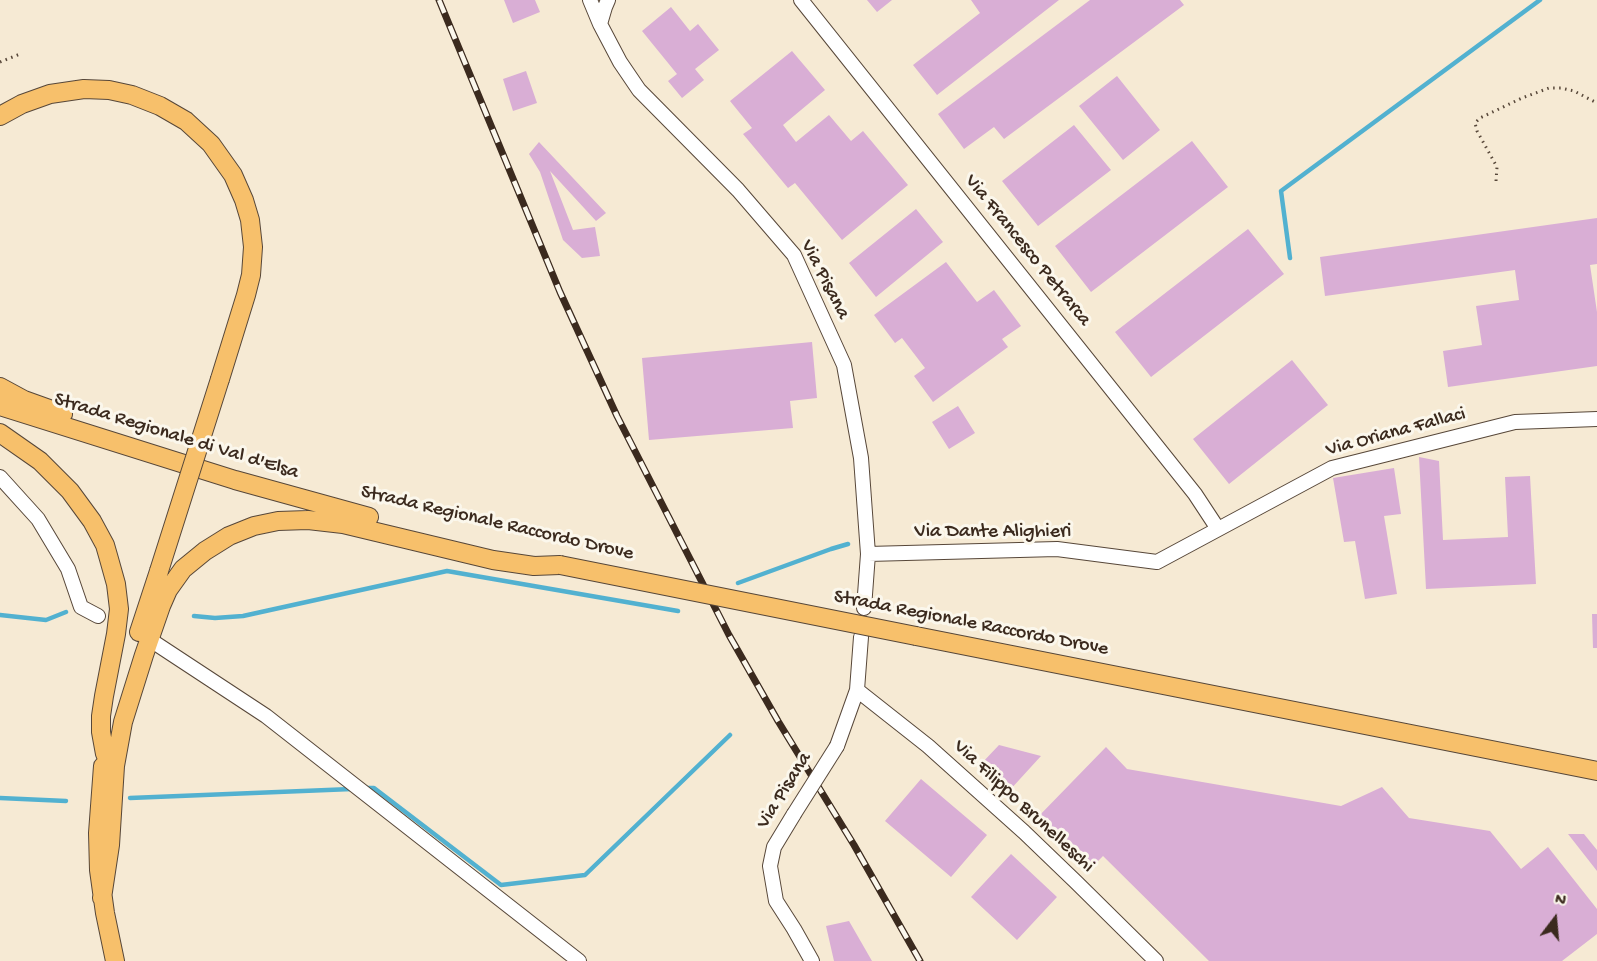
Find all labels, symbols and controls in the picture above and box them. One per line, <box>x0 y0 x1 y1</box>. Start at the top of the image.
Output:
street label: Via Francesco Petrarca <box>958 170 1096 332</box>
street label: Via Pisana <box>794 236 854 324</box>
street label: Strada Regionale di Val d'Elsa <box>51 388 301 486</box>
street label: Via Oriana Fallaci <box>1324 403 1468 463</box>
street label: Strada Regionale Raccordo Drove <box>358 481 636 567</box>
street label: Via Dante Alighieri <box>915 521 1071 545</box>
street label: Strada Regionale Raccordo Drove <box>832 586 1110 662</box>
street label: Via Filippo Brunelleschi <box>947 735 1099 879</box>
street label: Via Pisana <box>752 748 818 834</box>
north arrow <box>1525 889 1585 949</box>
text: N <box>1552 891 1568 912</box>

